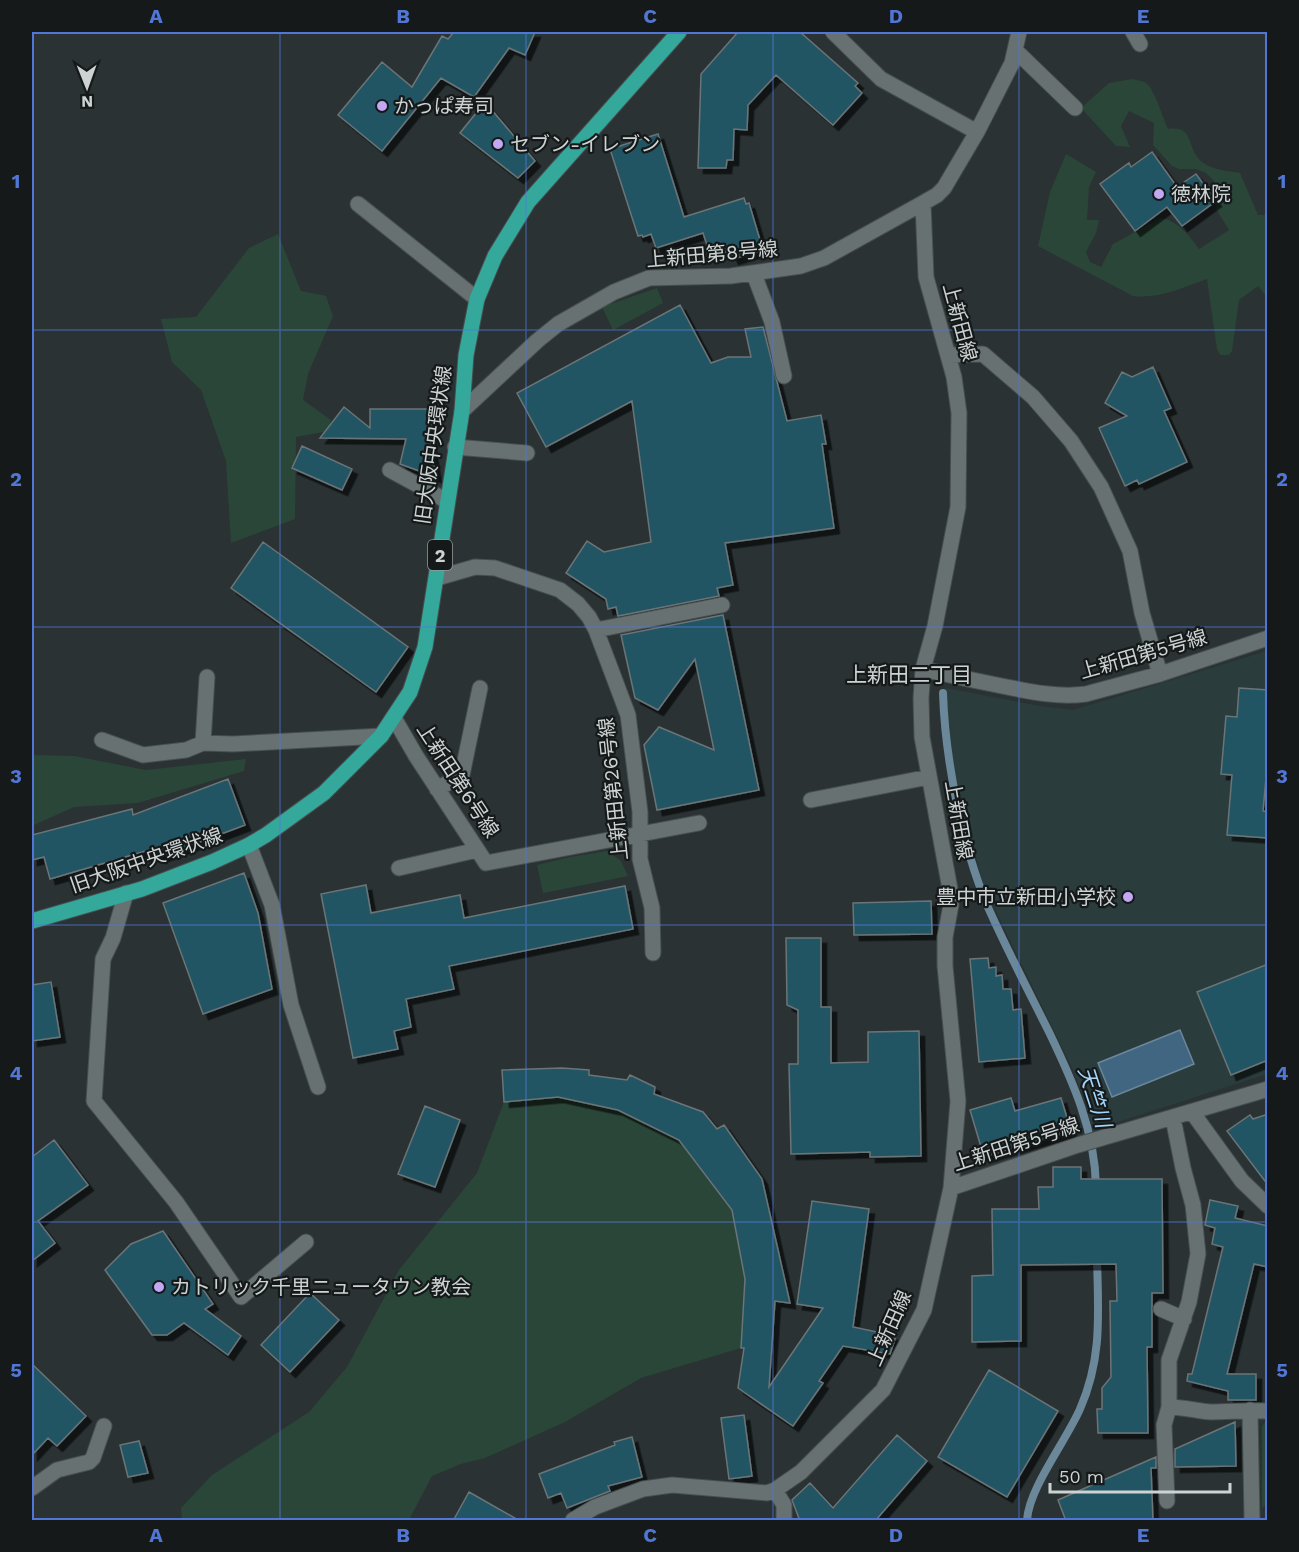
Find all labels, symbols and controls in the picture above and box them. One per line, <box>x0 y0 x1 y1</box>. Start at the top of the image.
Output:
text: A <box>149 4 163 28</box>
text: B <box>396 4 410 28</box>
text: C <box>643 4 657 28</box>
text: D <box>889 4 903 28</box>
text: E <box>1137 4 1149 28</box>
north arrow <box>57 57 117 117</box>
text: N <box>81 92 93 111</box>
place label: かっぱ寿司 <box>394 94 494 118</box>
marker: かっぱ寿司 <box>375 99 389 113</box>
place label: セブン-イレブン <box>510 132 660 156</box>
marker: セブン-イレブン <box>491 137 505 151</box>
text: 1 <box>12 169 20 193</box>
text: 1 <box>1278 169 1286 193</box>
place label: 徳林院 <box>1171 182 1231 206</box>
marker: 徳林院 <box>1152 187 1166 201</box>
street label: 上新田第8号線 <box>645 236 779 272</box>
street label: 上新田線 <box>938 280 982 364</box>
street label: 旧大阪中央環状線 <box>410 364 456 526</box>
text: 2 <box>10 467 22 491</box>
text: 2 <box>1276 467 1288 491</box>
road number: 2 <box>428 540 452 570</box>
street label: 上新田第5号線 <box>1076 624 1210 684</box>
district label: 上新田二丁目 <box>846 662 972 687</box>
street label: 上新田第26号線 <box>594 716 632 862</box>
street label: 上新田第6号線 <box>412 718 504 842</box>
text: 3 <box>10 764 22 788</box>
text: 3 <box>1276 764 1288 788</box>
street label: 上新田線 <box>940 779 978 861</box>
street label: 旧大阪中央環状線 <box>66 823 226 897</box>
place label: 豊中市立新田小学校 <box>936 885 1116 909</box>
marker: 豊中市立新田小学校 <box>1121 890 1135 904</box>
text: 4 <box>10 1061 23 1085</box>
text: 4 <box>1276 1061 1289 1085</box>
water label: 天竺川 <box>1073 1063 1117 1133</box>
street label: 上新田第5号線 <box>950 1112 1082 1176</box>
place label: カトリック千里ニュータウン教会 <box>171 1275 471 1299</box>
marker: カトリック千里ニュータウン教会 <box>152 1280 166 1294</box>
street label: 上新田線 <box>862 1287 916 1369</box>
text: 5 <box>10 1358 22 1382</box>
text: 5 <box>1276 1358 1288 1382</box>
scale bar <box>1050 1456 1230 1494</box>
text: 50 m <box>1059 1466 1104 1487</box>
text: A <box>149 1523 163 1547</box>
text: B <box>396 1523 410 1547</box>
text: C <box>643 1523 657 1547</box>
text: D <box>889 1523 903 1547</box>
text: E <box>1137 1523 1149 1547</box>

